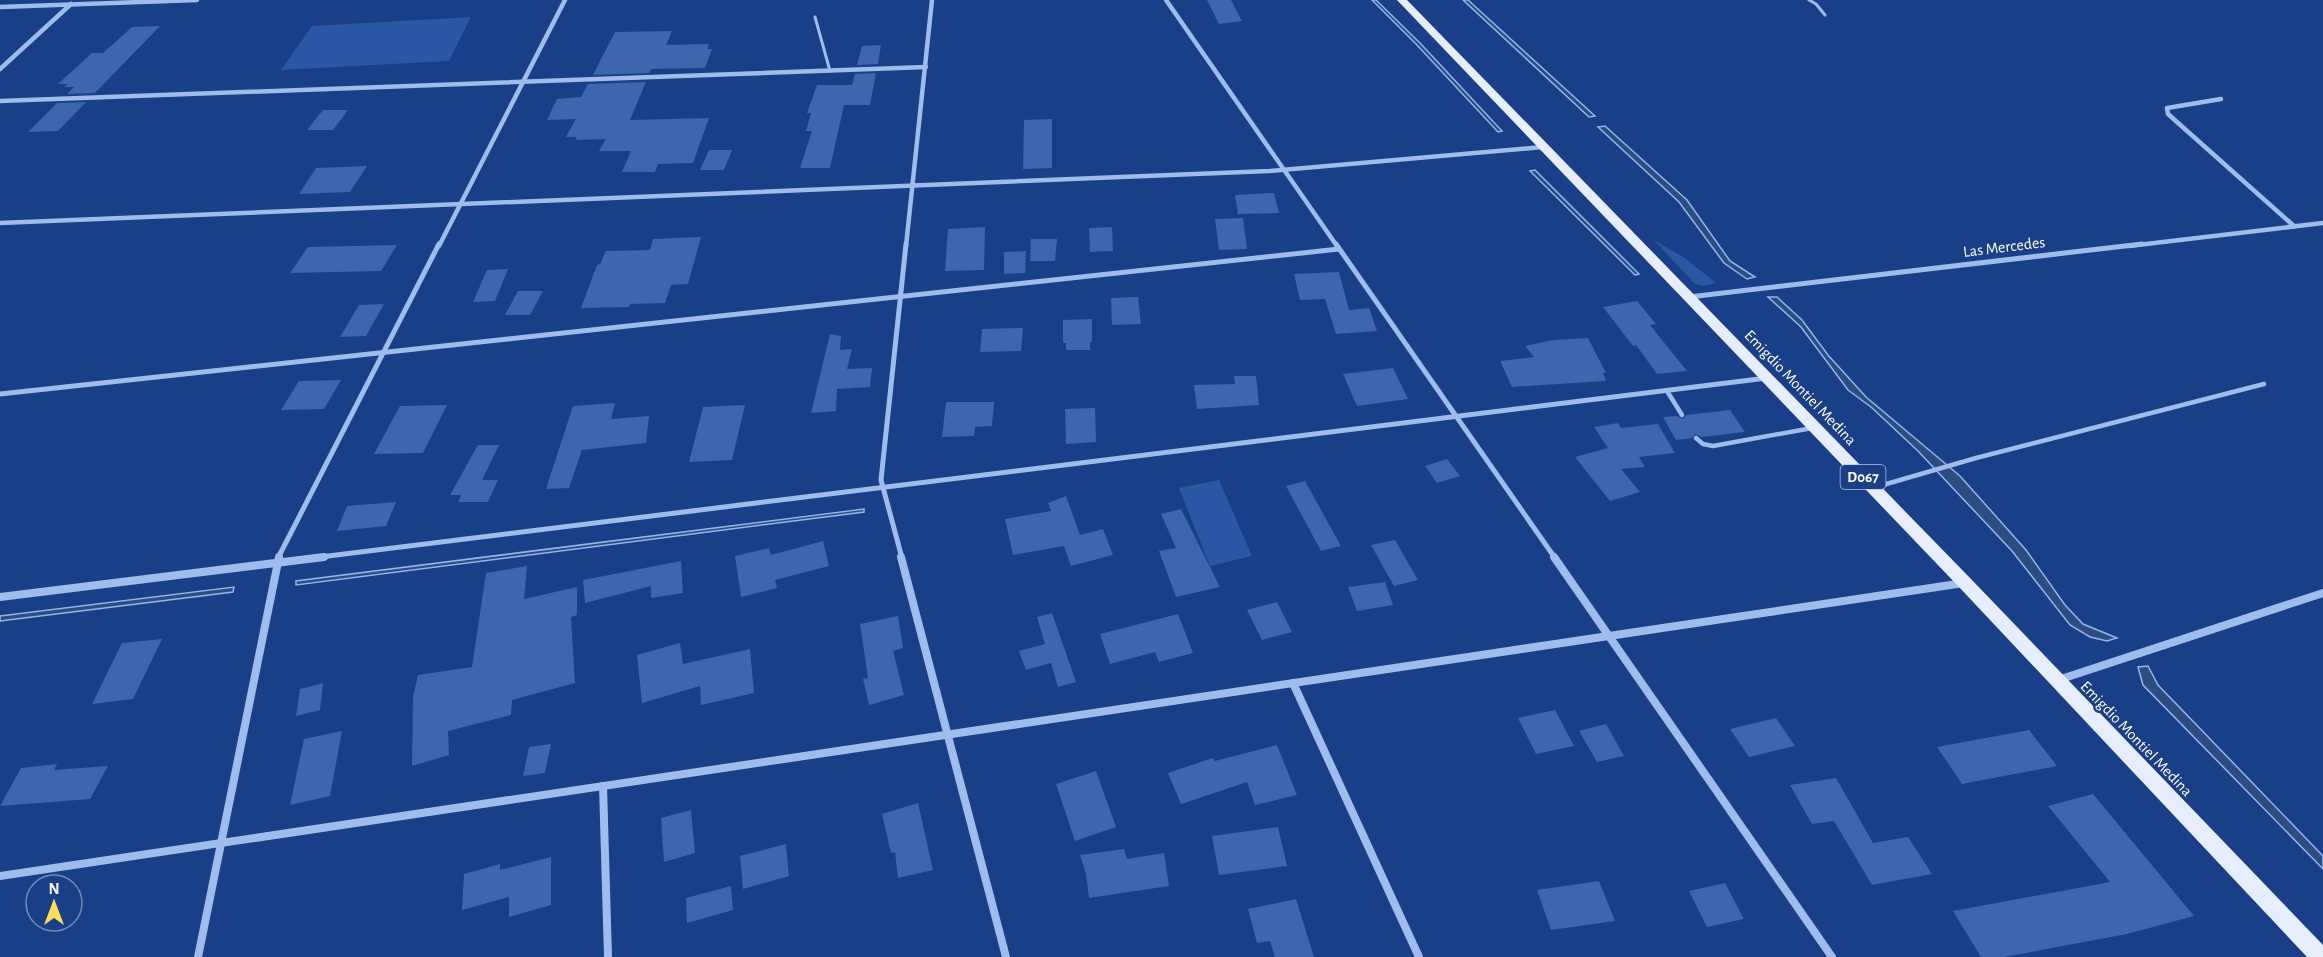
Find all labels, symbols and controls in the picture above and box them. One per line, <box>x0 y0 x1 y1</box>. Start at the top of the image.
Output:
street label: Las Mercedes <box>1962 234 2046 260</box>
street label: Emigdio Montiel Medina <box>1741 327 1859 448</box>
road number: D067 <box>1840 465 1886 489</box>
street label: Emigdio Montiel Medina <box>2077 678 2195 799</box>
north arrow <box>24 873 84 933</box>
text: N <box>48 881 60 897</box>

